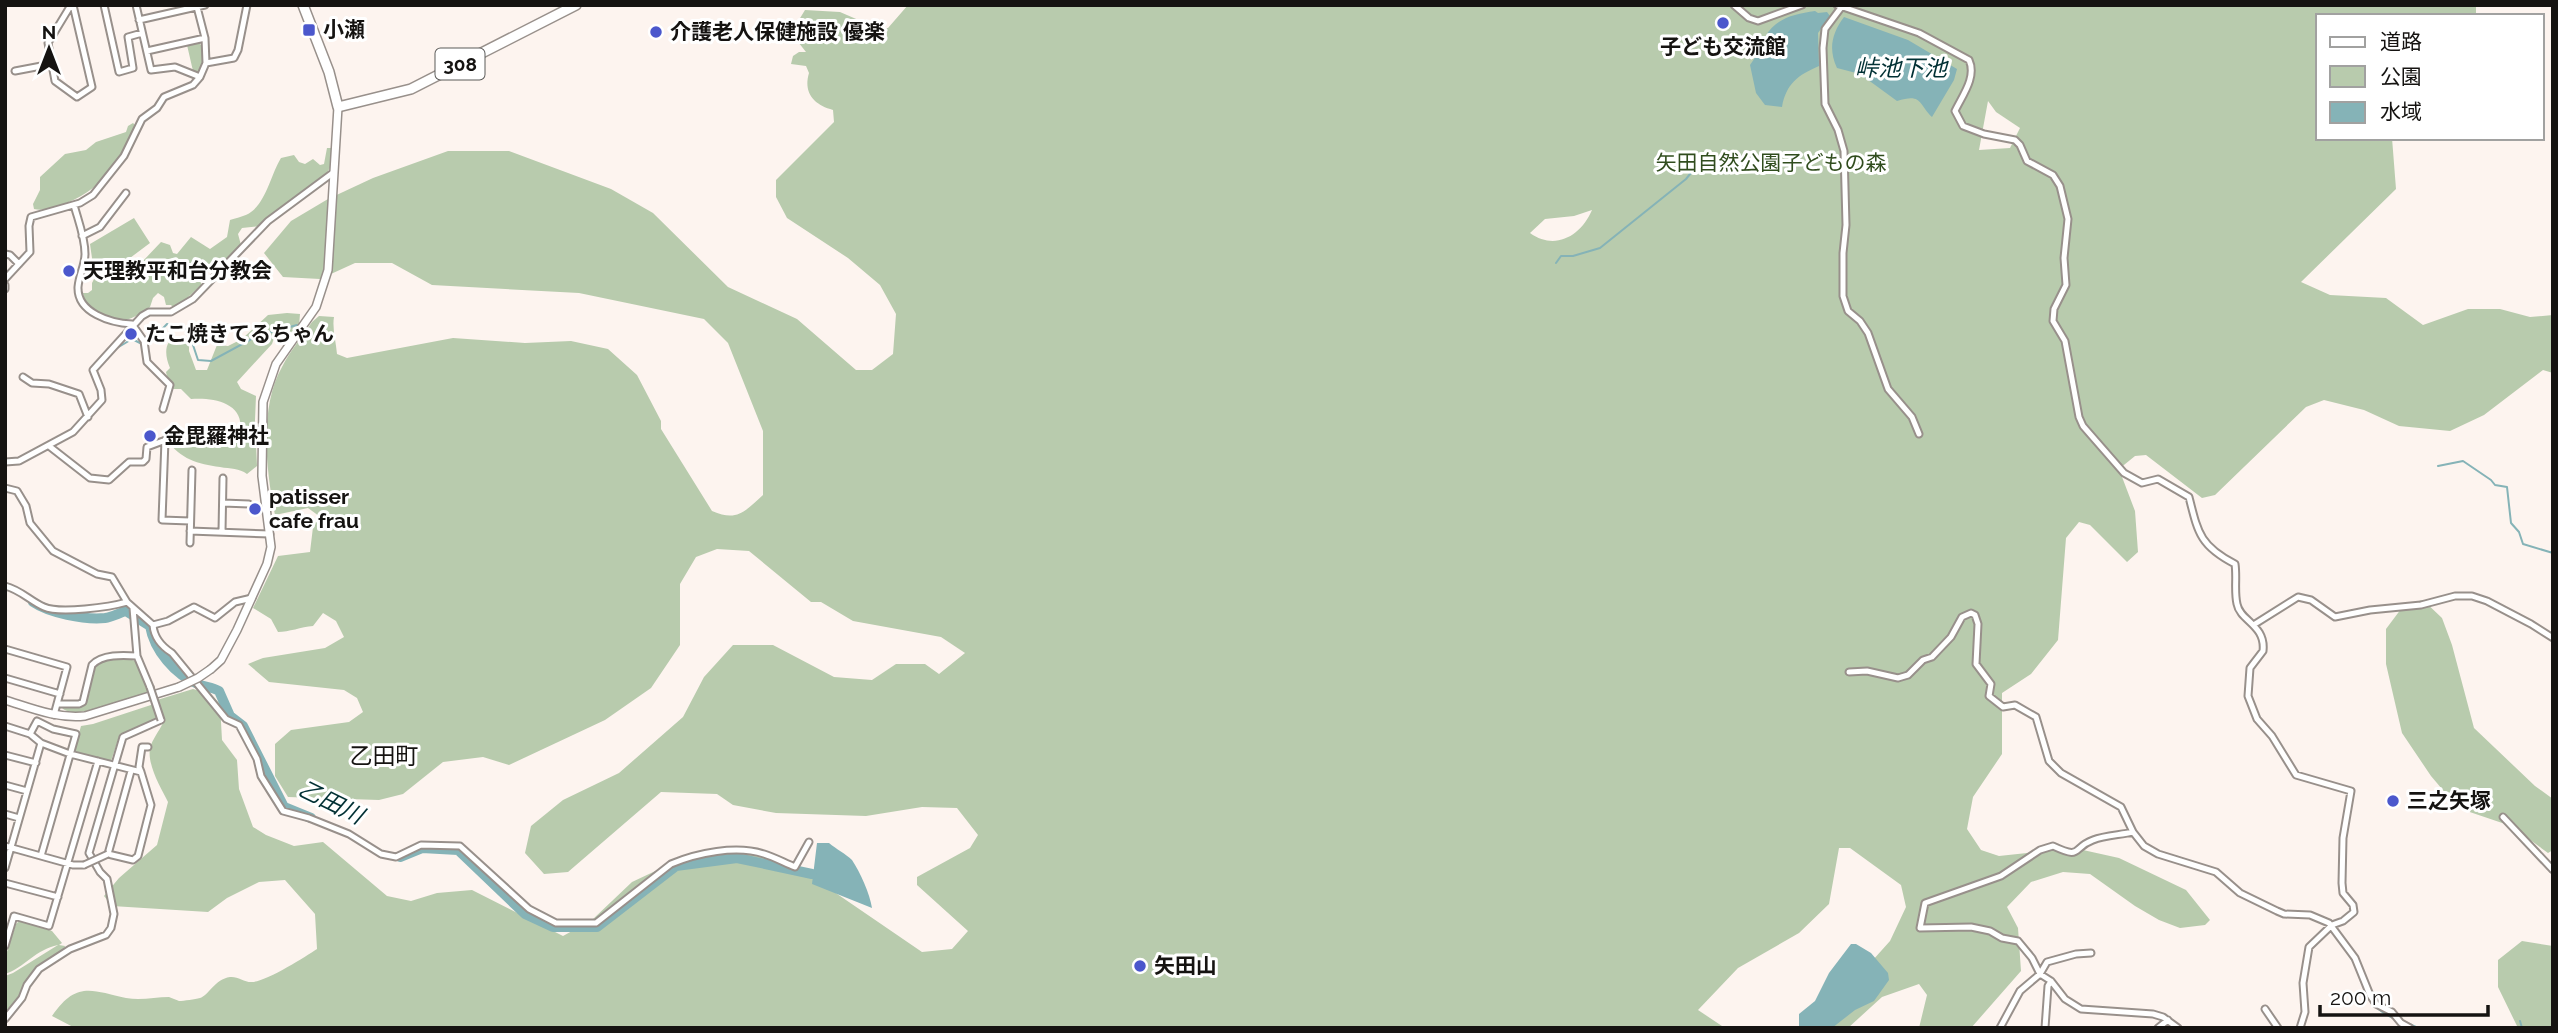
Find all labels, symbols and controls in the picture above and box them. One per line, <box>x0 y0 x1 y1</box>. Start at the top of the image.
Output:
north arrow <box>14 14 84 84</box>
legend <box>2316 14 2544 140</box>
marker: 子ども交流館 <box>1715 15 1731 31</box>
place label: 小瀬 <box>323 17 365 42</box>
place label: 介護老人保健施設 優楽 <box>670 19 885 44</box>
text: N <box>42 21 56 43</box>
marker: 小瀬 <box>301 22 317 38</box>
marker: 介護老人保健施設 優楽 <box>648 24 664 40</box>
text: 道路 <box>2380 29 2422 54</box>
place label: 子ども交流館 <box>1660 34 1786 59</box>
road number: 308 <box>435 48 484 80</box>
water label: 峠池下池 <box>1855 54 1949 81</box>
text: 公園 <box>2380 64 2422 89</box>
text: 水域 <box>2380 99 2422 124</box>
park label: 矢田自然公園子どもの森 <box>1656 150 1887 175</box>
place label: 天理教平和台分教会 <box>83 258 272 283</box>
marker: 天理教平和台分教会 <box>61 263 77 279</box>
place label: たこ焼きてるちゃん <box>145 321 334 346</box>
marker: たこ焼きてるちゃん <box>123 326 139 342</box>
place label: 金毘羅神社 <box>164 423 269 448</box>
marker: 金毘羅神社 <box>142 428 158 444</box>
place label: patisser cafe frau <box>269 484 359 533</box>
marker: patisser cafe frau <box>247 501 263 517</box>
district label: 乙田町 <box>350 742 419 769</box>
water label: 乙田川 <box>294 774 371 830</box>
place label: 三之矢塚 <box>2407 788 2491 813</box>
marker: 三之矢塚 <box>2385 793 2401 809</box>
place label: 矢田山 <box>1154 953 1217 978</box>
marker: 矢田山 <box>1132 958 1148 974</box>
scale bar <box>2320 974 2488 1018</box>
text: 200 m <box>2330 985 2391 1010</box>

